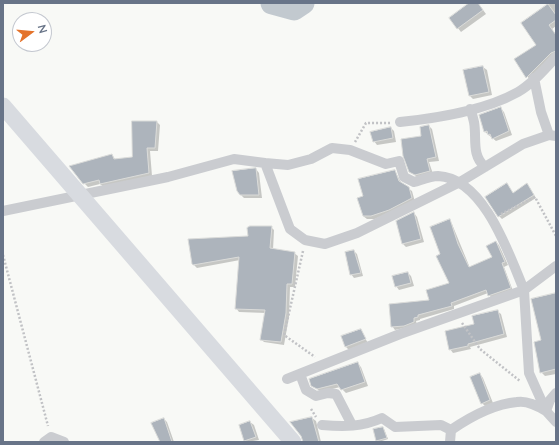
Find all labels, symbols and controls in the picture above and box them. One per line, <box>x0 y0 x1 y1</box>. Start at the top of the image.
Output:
north arrow <box>12 12 52 52</box>
text: N <box>36 23 50 35</box>

